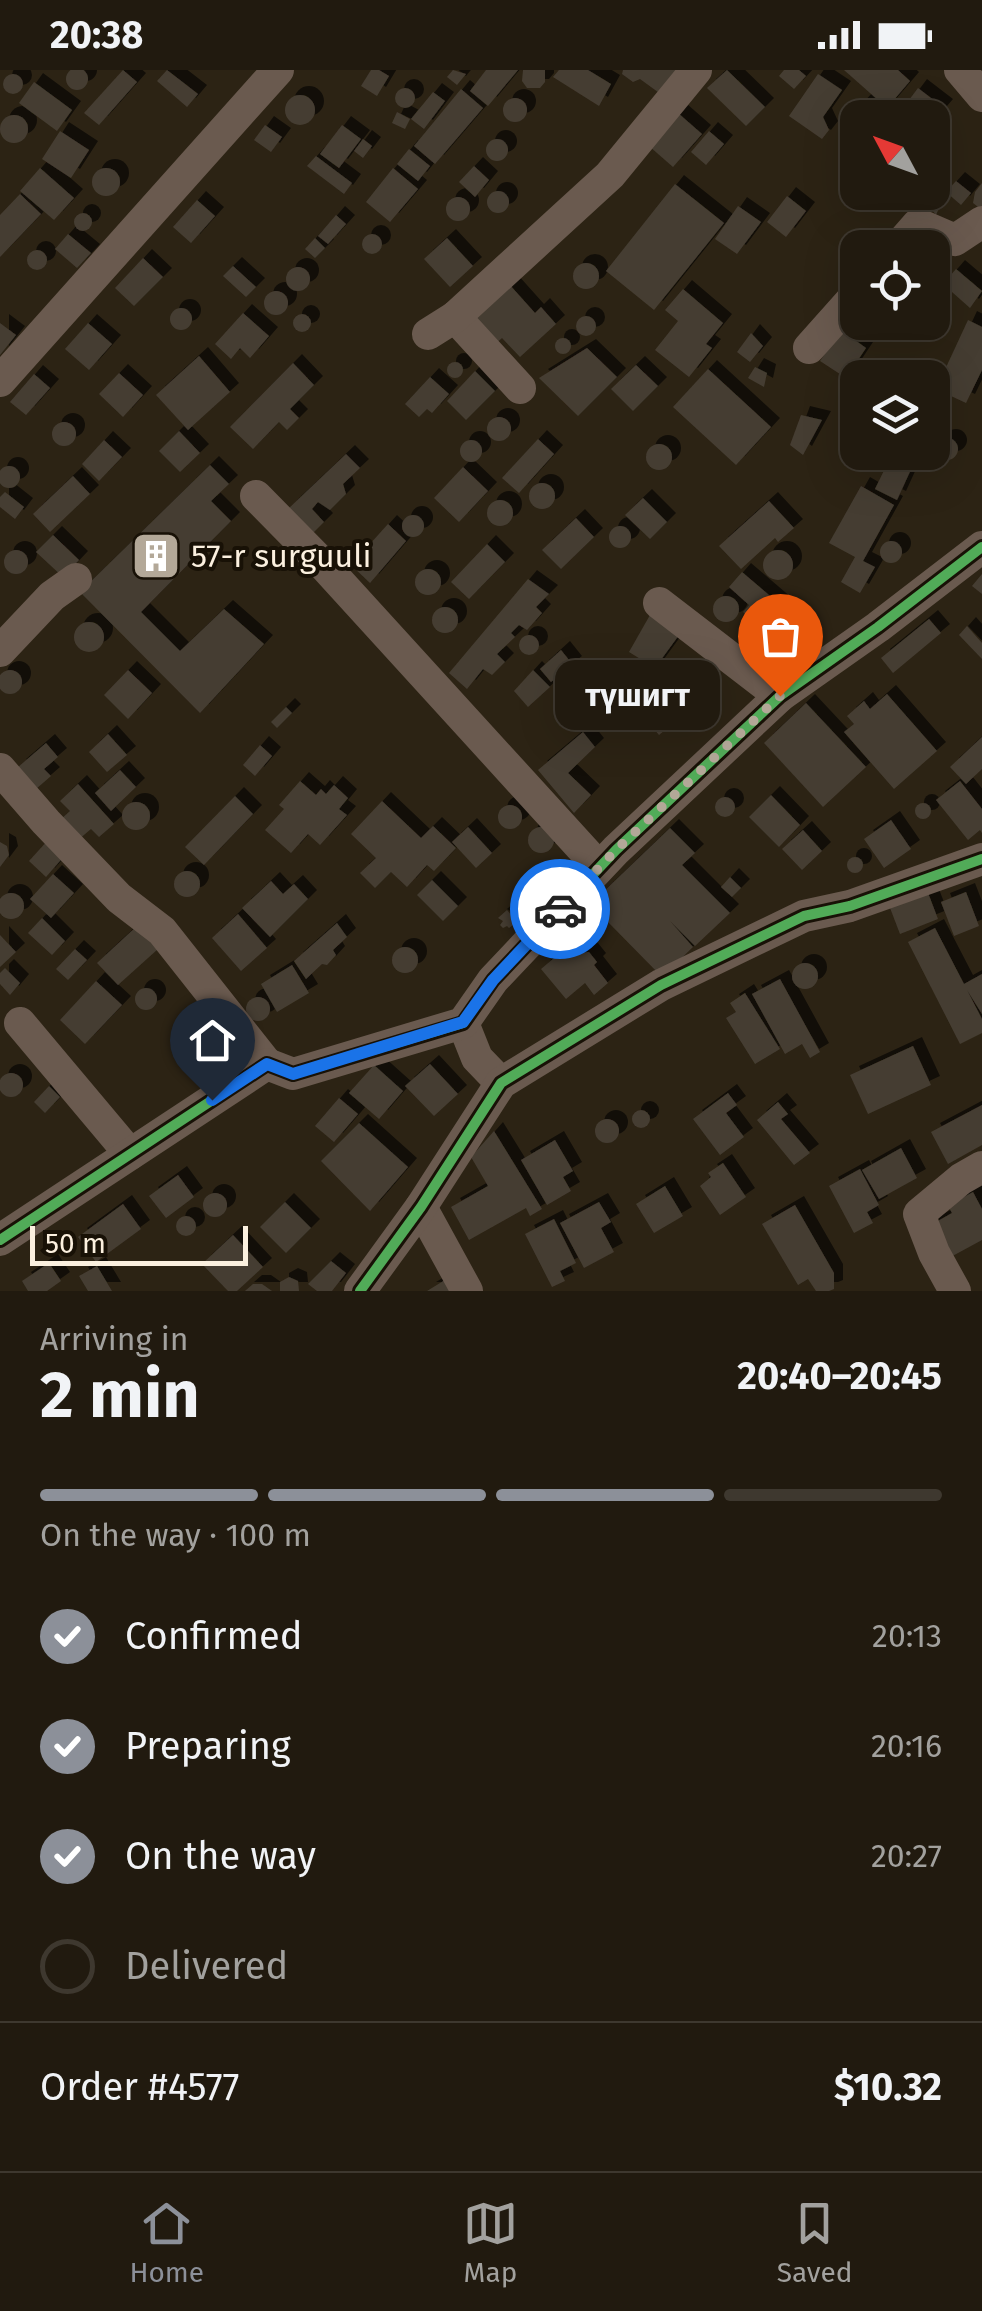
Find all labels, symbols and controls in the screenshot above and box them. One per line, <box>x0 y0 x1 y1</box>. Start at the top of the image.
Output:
text: 20:38 <box>50 12 143 58</box>
north arrow <box>840 100 950 210</box>
map controls <box>840 100 950 470</box>
button: locate <box>840 230 950 340</box>
button: layers <box>840 360 950 470</box>
building icon: 57-r surguuli <box>130 530 182 582</box>
place label: 57-r surguuli <box>191 537 372 575</box>
pin <box>738 594 823 697</box>
icon: bag <box>753 609 808 664</box>
callout: түшигт <box>555 661 720 731</box>
text: түшигт <box>585 676 690 714</box>
courier <box>510 859 610 959</box>
icon: car <box>533 882 588 937</box>
pin <box>170 998 255 1101</box>
icon: home <box>185 1013 240 1068</box>
scale bar <box>30 1221 248 1266</box>
text: 50 m <box>45 1227 106 1260</box>
text: Arriving in <box>40 1320 188 1358</box>
text: 20:40–20:45 <box>737 1353 942 1399</box>
text: 2 min <box>40 1356 200 1434</box>
text: On the way · 100 m <box>40 1516 311 1554</box>
icon: check <box>40 1609 95 1664</box>
text: Confirmed <box>125 1613 303 1659</box>
text: 20:13 <box>872 1617 942 1655</box>
icon: check <box>40 1719 95 1774</box>
text: Preparing <box>125 1723 291 1769</box>
text: 20:16 <box>871 1727 942 1765</box>
icon: check <box>40 1829 95 1884</box>
text: On the way <box>125 1833 316 1879</box>
text: 20:27 <box>871 1837 942 1875</box>
text: Delivered <box>125 1943 288 1989</box>
text: Order #4577 <box>40 2064 239 2110</box>
text: $10.32 <box>834 2064 942 2110</box>
tab: Home <box>129 2196 204 2289</box>
tab: Map <box>463 2196 518 2289</box>
tab: Saved <box>777 2196 853 2289</box>

